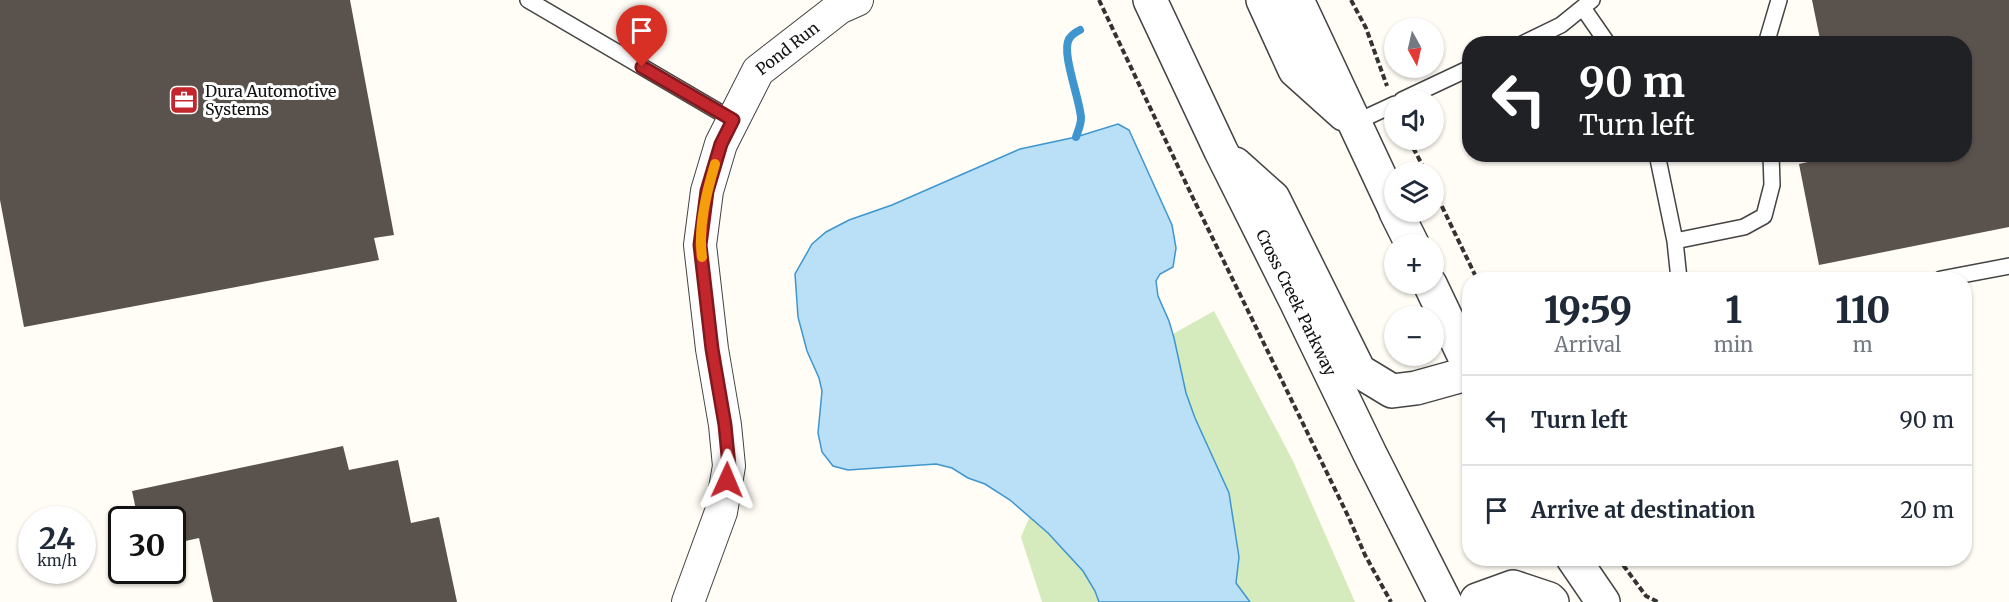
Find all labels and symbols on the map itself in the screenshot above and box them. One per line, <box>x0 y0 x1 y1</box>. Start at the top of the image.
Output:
pin <box>616 5 667 67</box>
street label: Pond Run <box>752 17 823 79</box>
north arrow <box>1384 18 1444 78</box>
place label: Dura Automotive Systems <box>205 81 336 119</box>
office icon: Dura Automotive Systems <box>168 84 200 116</box>
street label: Cross Creek Parkway <box>1252 226 1341 380</box>
position arrow <box>695 448 759 512</box>
speed limit sign: 30 <box>108 506 186 584</box>

